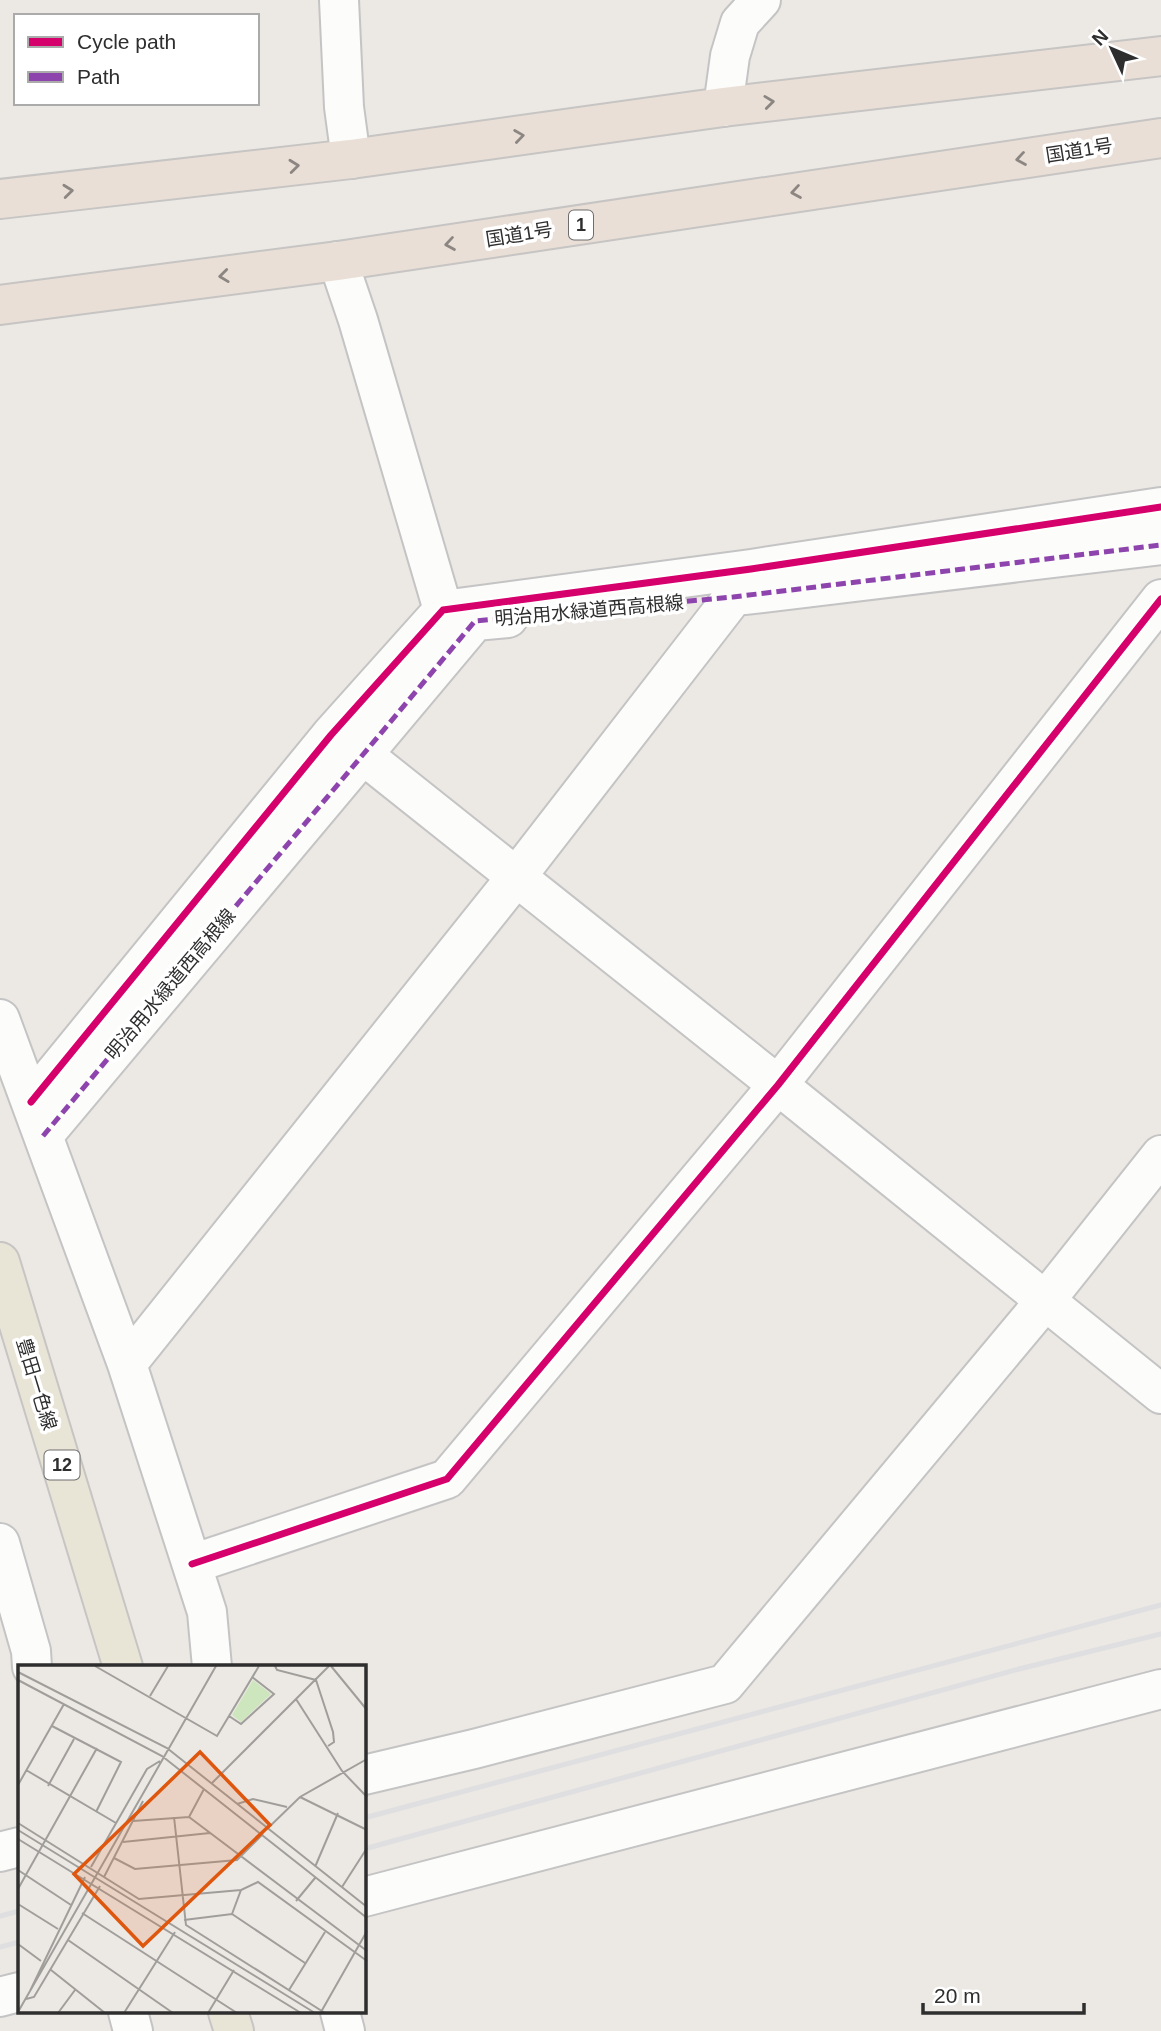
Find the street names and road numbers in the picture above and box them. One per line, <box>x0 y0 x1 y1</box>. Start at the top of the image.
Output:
street label: 国道1号 <box>1044 135 1114 166</box>
road number: 1 <box>569 210 593 240</box>
street label: 国道1号 <box>484 219 554 250</box>
street label: 明治用水緑道西高根線 <box>493 592 685 629</box>
street label: 明治用水緑道西高根線 <box>101 905 239 1064</box>
street label: 豊田一色線 <box>13 1336 60 1433</box>
road number: 12 <box>44 1450 80 1480</box>

